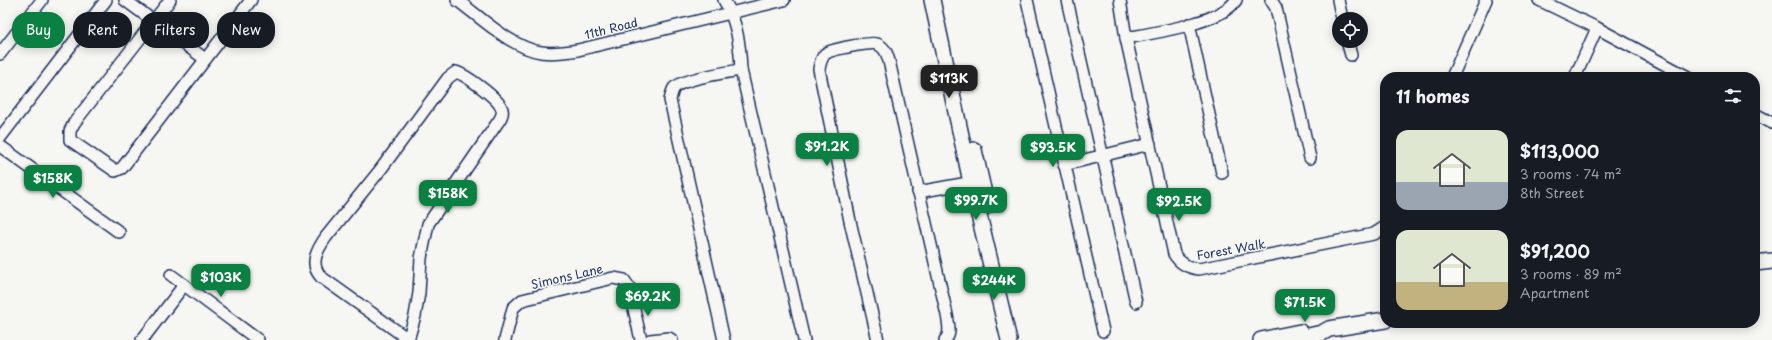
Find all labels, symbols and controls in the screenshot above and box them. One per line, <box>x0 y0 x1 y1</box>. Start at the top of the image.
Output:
chip: Buy <box>12 12 65 48</box>
chip: Rent <box>73 12 132 48</box>
chip: Filters <box>140 12 209 48</box>
chip: New <box>217 12 275 48</box>
map controls <box>1332 12 1368 48</box>
button: locate <box>1332 12 1368 48</box>
street label: 11th Road <box>582 13 640 43</box>
pin: $113K <box>921 65 977 99</box>
text: $113K <box>930 68 968 87</box>
text: 11 homes <box>1396 83 1470 109</box>
icon: filters <box>1722 85 1744 107</box>
pin: $91.2K <box>794 133 860 167</box>
pin: $93.5K <box>1020 134 1086 168</box>
text: $91.2K <box>805 136 849 155</box>
text: $93.5K <box>1030 137 1076 156</box>
text: $113,000 <box>1520 138 1599 164</box>
icon: home <box>1428 146 1476 194</box>
text: 3 rooms · 74 m² <box>1520 164 1622 183</box>
pin: $158K <box>25 165 81 199</box>
text: $158K <box>33 168 73 187</box>
pin: $158K <box>420 180 476 214</box>
text: $158K <box>428 183 468 202</box>
text: 8th Street <box>1520 183 1584 202</box>
pin: $99.7K <box>943 187 1009 221</box>
pin: $92.5K <box>1146 188 1212 222</box>
text: $99.7K <box>954 190 998 209</box>
text: $92.5K <box>1156 191 1202 210</box>
street label: Forest Walk <box>1195 234 1267 264</box>
text: $91,200 <box>1520 238 1590 264</box>
icon: home <box>1428 246 1476 294</box>
street label: Simons Lane <box>529 259 605 293</box>
pin: $103K <box>193 264 249 298</box>
text: 3 rooms · 89 m² <box>1520 264 1622 283</box>
text: $103K <box>200 267 242 286</box>
pin: $244K <box>966 267 1022 301</box>
text: $244K <box>972 270 1016 289</box>
pin: $69.2K <box>615 283 681 317</box>
text: Apartment <box>1520 283 1589 302</box>
text: $69.2K <box>625 286 671 305</box>
pin: $71.5K <box>1272 289 1338 323</box>
text: $71.5K <box>1284 292 1326 311</box>

